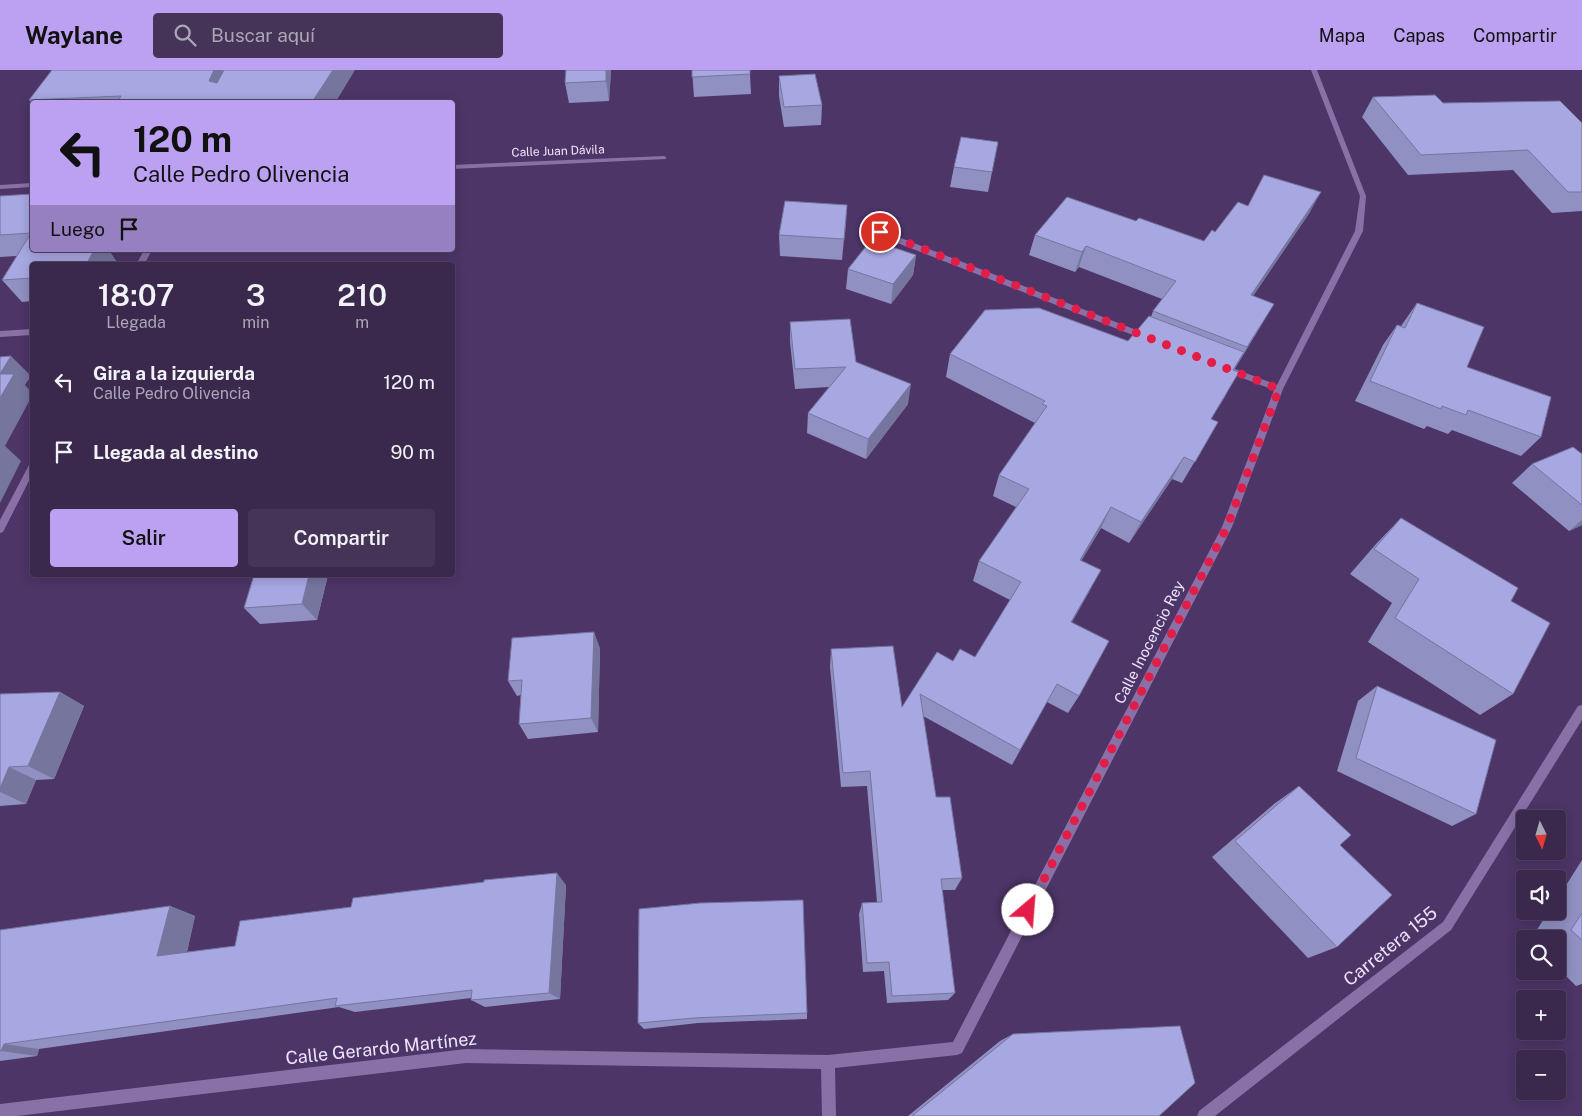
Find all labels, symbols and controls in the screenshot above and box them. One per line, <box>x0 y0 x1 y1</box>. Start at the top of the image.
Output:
search box <box>153 13 503 58</box>
text: Waylane <box>25 21 123 49</box>
icon: search <box>171 21 199 49</box>
text: Buscar aquí <box>211 24 315 46</box>
text: Mapa <box>1319 25 1365 46</box>
text: Capas <box>1393 25 1445 46</box>
text: Compartir <box>1473 25 1557 46</box>
text: 120 m <box>133 119 232 160</box>
icon: left <box>50 120 115 185</box>
street label: Calle Juan Dávila <box>511 142 605 160</box>
text: Calle Pedro Olivencia <box>133 161 349 187</box>
pin <box>859 211 901 253</box>
icon: arrive <box>115 215 143 243</box>
text: Luego <box>50 218 105 240</box>
icon: arrive <box>866 218 894 246</box>
text: 18:07 <box>98 277 174 313</box>
text: 3 <box>246 277 266 313</box>
text: 210 <box>337 277 387 313</box>
text: Llegada <box>106 313 166 332</box>
text: min <box>242 313 269 332</box>
text: m <box>355 313 369 332</box>
text: Gira a la izquierda <box>93 362 255 384</box>
icon: left <box>50 368 78 396</box>
text: 120 m <box>383 371 435 393</box>
text: Calle Pedro Olivencia <box>93 384 250 403</box>
icon: arrive <box>50 438 78 466</box>
text: Llegada al destino <box>93 441 258 463</box>
text: 90 m <box>391 441 435 463</box>
button: Salir <box>50 509 238 567</box>
button: Compartir <box>248 509 435 567</box>
street label: Calle Inocencio Rey <box>1111 578 1187 706</box>
north arrow <box>1516 810 1566 860</box>
map controls <box>1516 810 1566 1100</box>
button: sound <box>1516 870 1566 920</box>
position arrow <box>1001 883 1053 935</box>
street label: Carretera 155 <box>1339 902 1441 990</box>
button: search <box>1516 930 1566 980</box>
button: + <box>1516 990 1566 1040</box>
street label: Calle Gerardo Martínez <box>284 1028 478 1068</box>
button: − <box>1516 1050 1566 1100</box>

